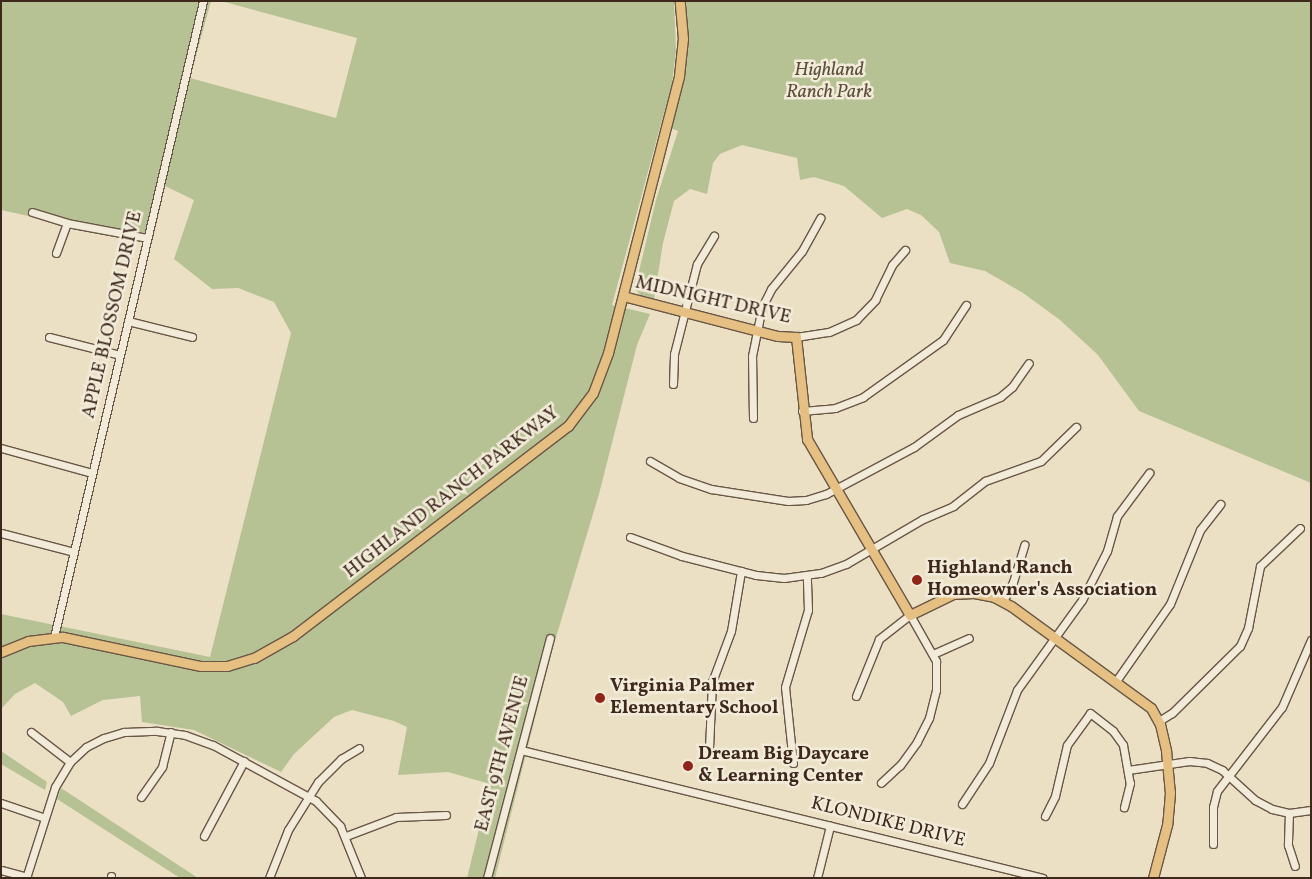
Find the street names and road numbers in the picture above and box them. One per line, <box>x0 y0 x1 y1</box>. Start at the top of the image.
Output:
street label: APPLE BLOSSOM DRIVE <box>78 209 148 421</box>
street label: MIDNIGHT DRIVE <box>633 272 793 330</box>
street label: HIGHLAND RANCH PARKWAY <box>340 402 564 584</box>
street label: EAST 9TH AVENUE <box>471 673 535 835</box>
street label: KLONDIKE DRIVE <box>808 793 968 853</box>

